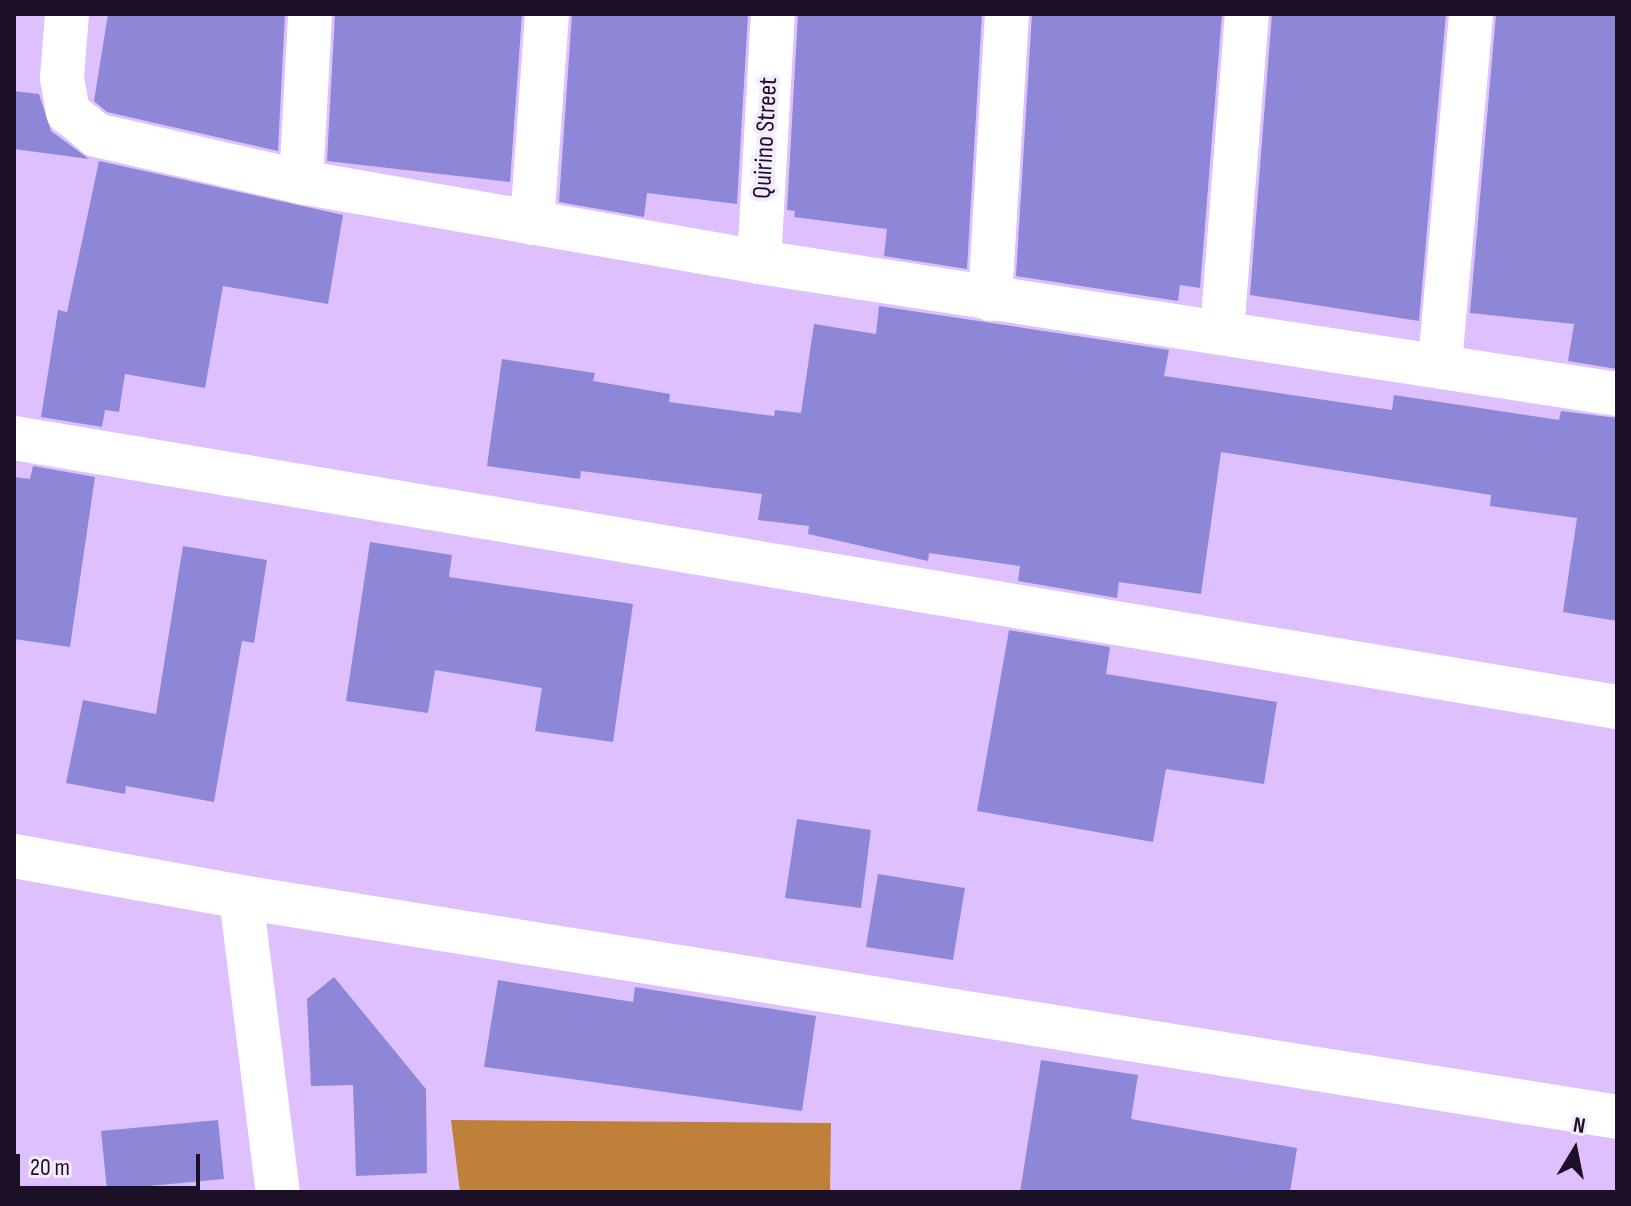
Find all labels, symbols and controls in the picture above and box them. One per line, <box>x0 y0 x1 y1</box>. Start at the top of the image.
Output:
street label: Quirino Street <box>747 76 785 200</box>
north arrow <box>1535 1110 1615 1190</box>
text: N <box>1571 1112 1587 1140</box>
scale bar <box>20 1138 204 1188</box>
text: 20 m <box>30 1153 70 1182</box>

